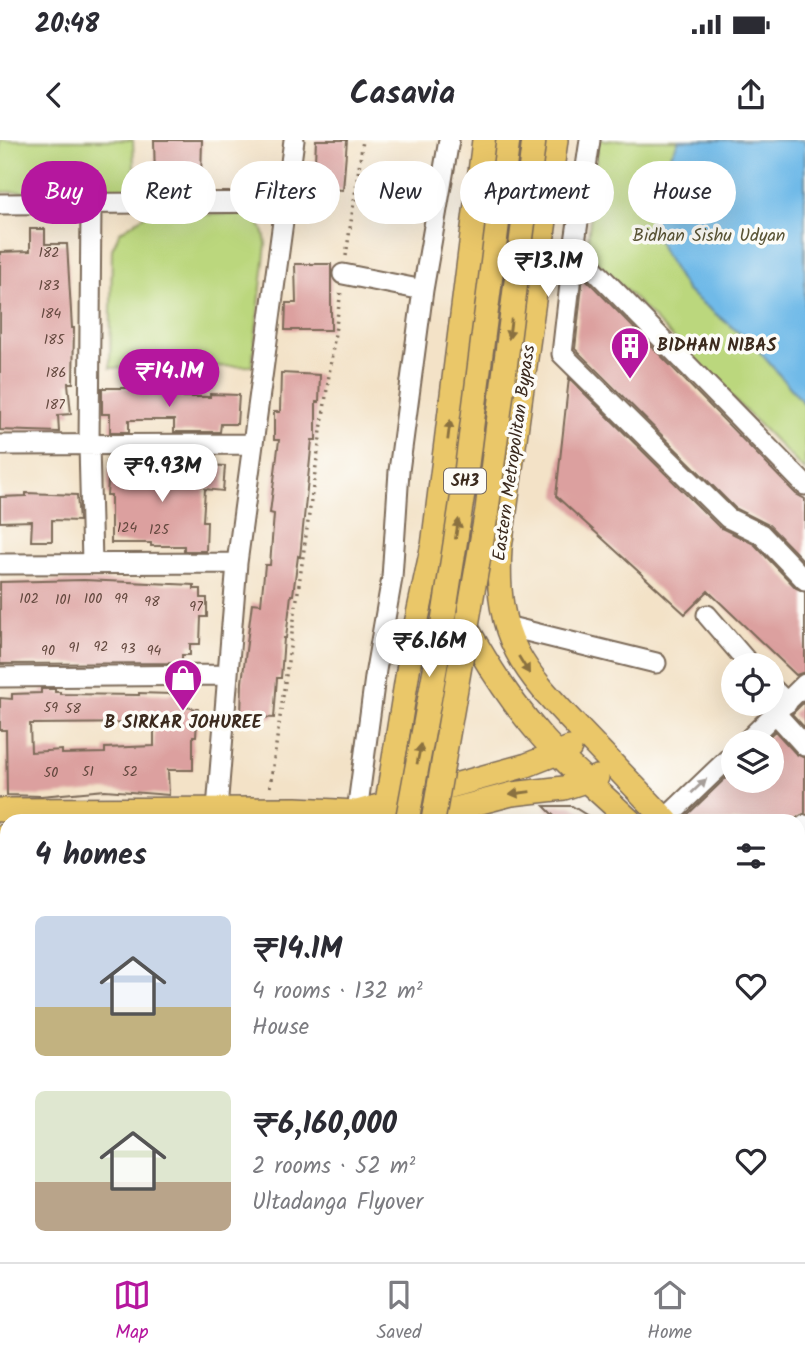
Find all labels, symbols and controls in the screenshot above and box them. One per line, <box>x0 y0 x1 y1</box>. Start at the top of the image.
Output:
text: 20:48 <box>35 4 99 46</box>
text: Casavia <box>350 69 455 120</box>
icon: back <box>35 76 73 114</box>
icon: share <box>732 76 770 114</box>
chip: Buy <box>21 161 107 224</box>
chip: Rent <box>121 161 216 224</box>
chip: Filters <box>230 161 340 224</box>
chip: New <box>354 161 446 224</box>
chip: Apartment <box>460 161 614 224</box>
chip: House <box>628 161 736 224</box>
park label: Bidhan Sishu Udyan <box>633 222 785 251</box>
pin: ₹13.1M <box>491 240 605 299</box>
house number: 182 <box>39 242 59 264</box>
text: ₹13.1M <box>513 244 583 280</box>
house number: 183 <box>39 275 59 297</box>
house number: 184 <box>41 303 62 325</box>
one-way arrow <box>505 318 516 340</box>
building icon: BIDHAN NIBAS <box>609 325 651 380</box>
house number: 185 <box>44 329 66 351</box>
place label: BIDHAN NIBAS <box>657 332 777 361</box>
street label: Eastern Metropolitan Bypass <box>485 343 545 563</box>
pin: ₹14.1M <box>112 350 226 409</box>
text: ₹14.1M <box>134 354 204 390</box>
house number: 186 <box>46 362 66 384</box>
house number: 187 <box>45 394 65 416</box>
one-way arrow <box>443 419 454 441</box>
pin: ₹9.93M <box>105 444 219 504</box>
text: ₹9.93M <box>123 449 201 485</box>
road number: SH3 <box>444 468 486 494</box>
house number: 124 <box>117 517 137 539</box>
one-way arrow <box>452 518 463 540</box>
house number: 125 <box>149 519 170 541</box>
house number: 102 <box>19 588 39 610</box>
house number: 100 <box>84 588 102 610</box>
house number: 99 <box>114 588 128 610</box>
house number: 101 <box>55 589 71 611</box>
house number: 98 <box>144 591 160 613</box>
house number: 97 <box>189 596 203 618</box>
pin: ₹6.16M <box>372 620 486 679</box>
text: ₹6.16M <box>392 624 466 660</box>
house number: 92 <box>94 636 108 658</box>
house number: 91 <box>68 637 80 659</box>
house number: 93 <box>121 638 135 660</box>
house number: 90 <box>41 640 55 662</box>
house number: 94 <box>147 640 162 662</box>
map controls <box>721 653 784 793</box>
button: locate <box>721 653 784 716</box>
one-way arrow <box>518 655 531 675</box>
shop icon: B SIRKAR JOHUREE <box>162 657 204 712</box>
house number: 59 <box>44 697 58 719</box>
house number: 58 <box>65 698 82 720</box>
place label: B SIRKAR JOHUREE <box>104 709 263 738</box>
button: layers <box>721 730 784 793</box>
one-way arrow <box>414 743 425 765</box>
house number: 51 <box>82 761 94 783</box>
house number: 52 <box>122 761 138 783</box>
house number: 50 <box>44 762 58 784</box>
one-way arrow <box>690 779 707 795</box>
one-way arrow <box>509 788 531 799</box>
text: 4 homes <box>35 832 147 880</box>
icon: filters <box>732 837 770 875</box>
text: ₹14.1M <box>252 926 342 974</box>
icon: home <box>91 944 175 1028</box>
icon: heart <box>732 967 770 1005</box>
text: 4 rooms · 132 m² <box>252 974 423 1010</box>
text: House <box>252 1010 309 1046</box>
text: ₹6,160,000 <box>252 1101 397 1149</box>
icon: home <box>91 1119 175 1203</box>
icon: heart <box>732 1142 770 1180</box>
text: 2 rooms · 52 m² <box>252 1149 415 1185</box>
text: Ultadanga Flyover <box>252 1185 423 1221</box>
tab: Map <box>113 1276 151 1348</box>
tab: Saved <box>376 1276 422 1348</box>
tab: Home <box>647 1276 692 1348</box>

